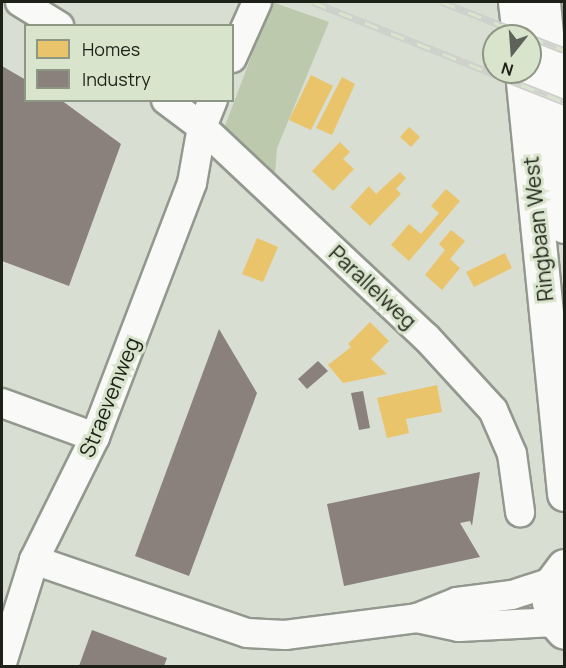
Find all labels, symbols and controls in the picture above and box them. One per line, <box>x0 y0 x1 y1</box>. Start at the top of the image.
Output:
legend <box>24 24 234 102</box>
north arrow <box>482 24 542 84</box>
text: Homes <box>82 37 140 61</box>
text: N <box>499 57 516 82</box>
text: Industry <box>82 67 151 91</box>
street label: Ringbaan West <box>518 155 558 303</box>
street label: Parallelweg <box>324 240 422 334</box>
street label: Straevenweg <box>74 333 144 461</box>

